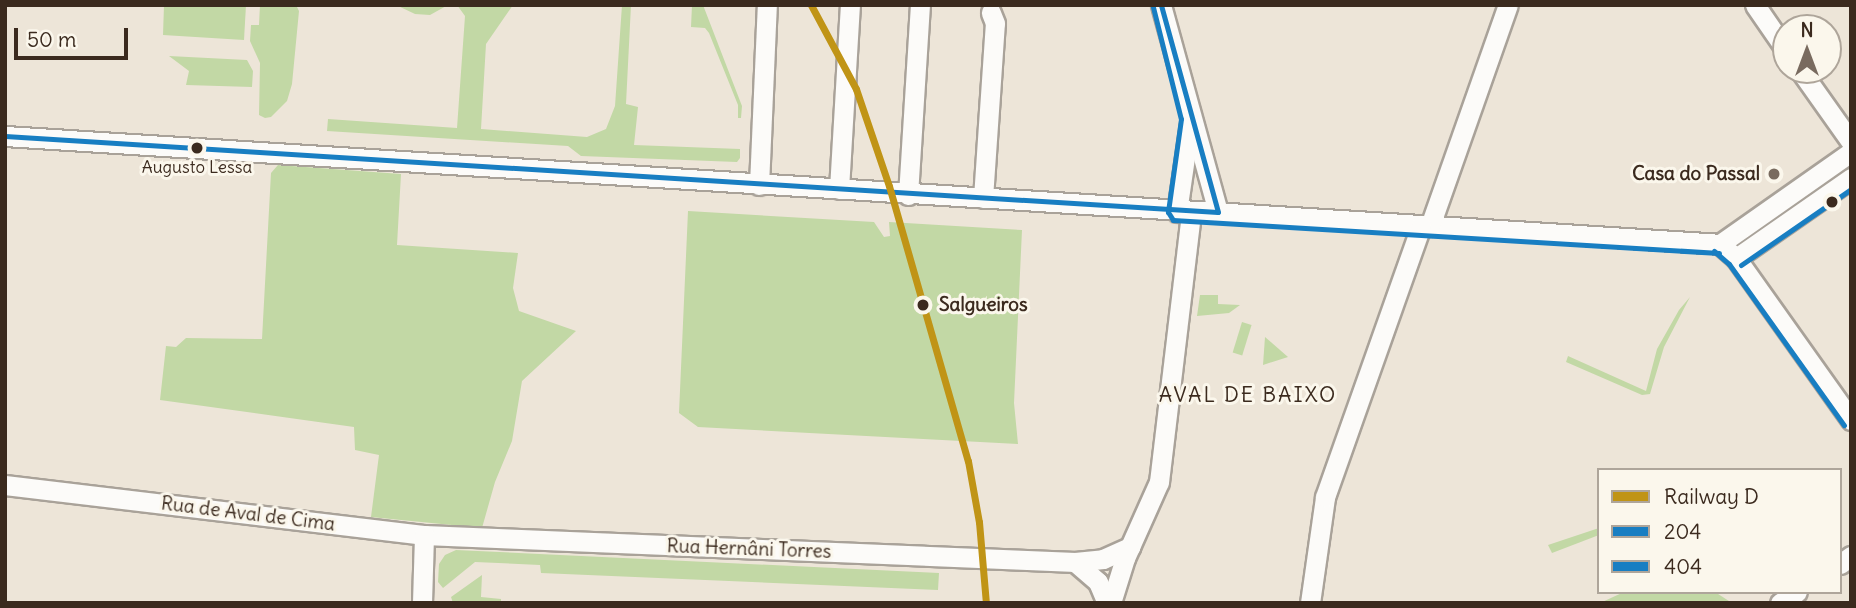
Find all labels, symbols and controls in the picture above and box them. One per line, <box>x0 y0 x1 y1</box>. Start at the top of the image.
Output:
scale bar <box>18 14 131 58</box>
north arrow <box>1772 14 1842 84</box>
text: N <box>1800 18 1814 42</box>
text: 50 m <box>27 26 76 53</box>
marker: Augusto Lessa <box>190 141 204 155</box>
place label: Augusto Lessa <box>142 158 252 178</box>
place label: Casa do Passal <box>1632 163 1760 185</box>
marker: Casa do Passal <box>1766 166 1782 182</box>
unlabelled marker <box>1825 195 1839 209</box>
place label: Salgueiros <box>939 294 1028 316</box>
marker: Salgueiros <box>913 295 933 315</box>
district label: AVAL DE BAIXO <box>1160 382 1336 408</box>
legend <box>1597 468 1842 594</box>
text: Railway D <box>1664 483 1759 510</box>
street label: Rua de Aval de Cima <box>160 492 336 536</box>
text: 204 <box>1664 518 1701 545</box>
street label: Rua Hernâni Torres <box>666 535 832 563</box>
text: 404 <box>1664 553 1702 580</box>

